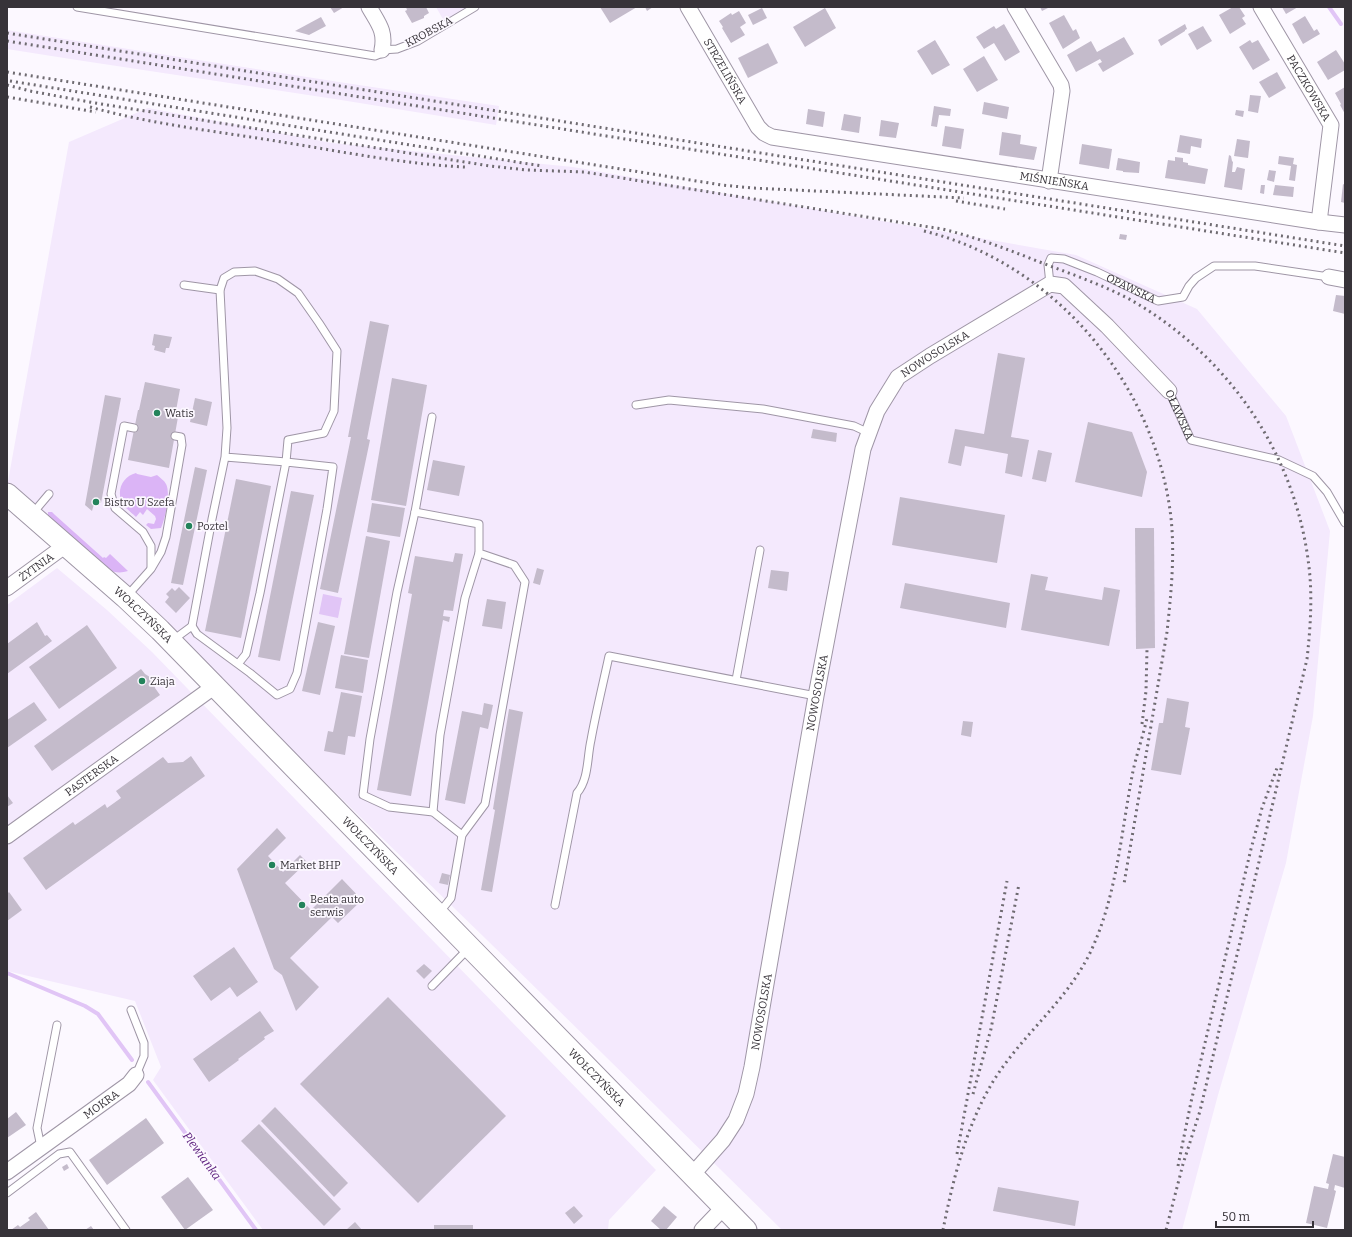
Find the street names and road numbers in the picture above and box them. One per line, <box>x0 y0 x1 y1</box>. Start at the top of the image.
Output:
street label: KROBSKA <box>403 14 455 50</box>
street label: STRZELIŃSKA <box>701 36 750 106</box>
street label: PACZKOWSKA <box>1284 52 1334 123</box>
street label: MIŚNIEŃSKA <box>1019 169 1090 193</box>
street label: OPAWSKA <box>1104 271 1158 306</box>
street label: NOWOSOLSKA <box>898 328 971 380</box>
street label: OŁAWSKA <box>1163 388 1197 442</box>
street label: ŻYTNIA <box>16 550 56 584</box>
street label: WOŁCZYŃSKA <box>111 584 175 645</box>
street label: NOWOSOLSKA <box>804 653 830 732</box>
street label: PASTERSKA <box>62 752 120 799</box>
street label: WOŁCZYŃSKA <box>339 814 402 877</box>
street label: NOWOSOLSKA <box>748 972 774 1051</box>
street label: WOŁCZYŃSKA <box>566 1046 628 1109</box>
street label: MOKRA <box>81 1087 121 1121</box>

